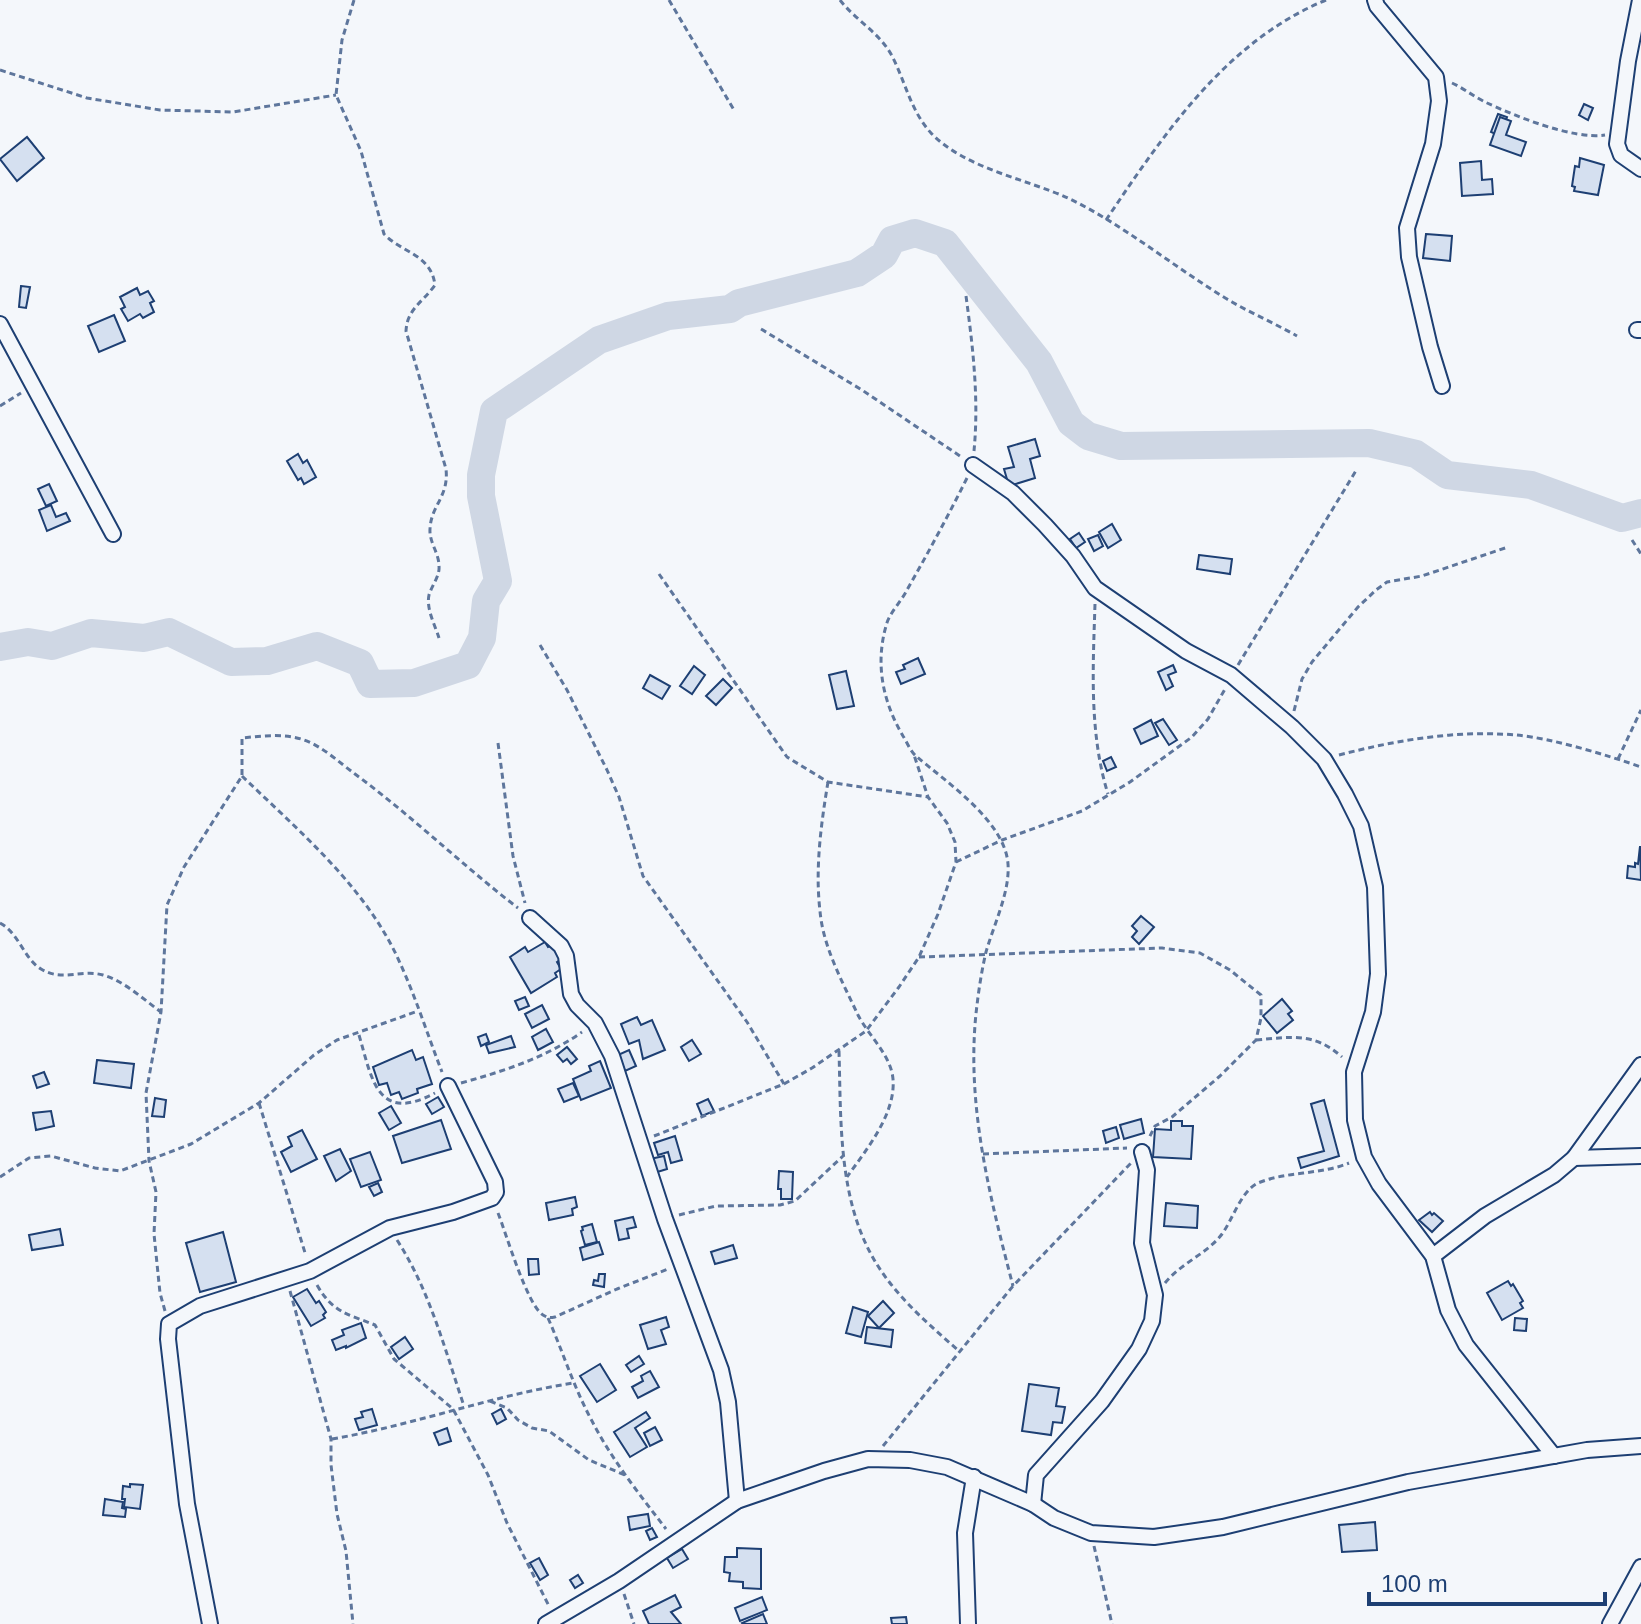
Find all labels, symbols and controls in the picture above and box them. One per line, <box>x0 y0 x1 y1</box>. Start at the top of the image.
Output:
scale bar <box>1369 1556 1605 1606</box>
text: 100 m <box>1381 1570 1448 1597</box>

